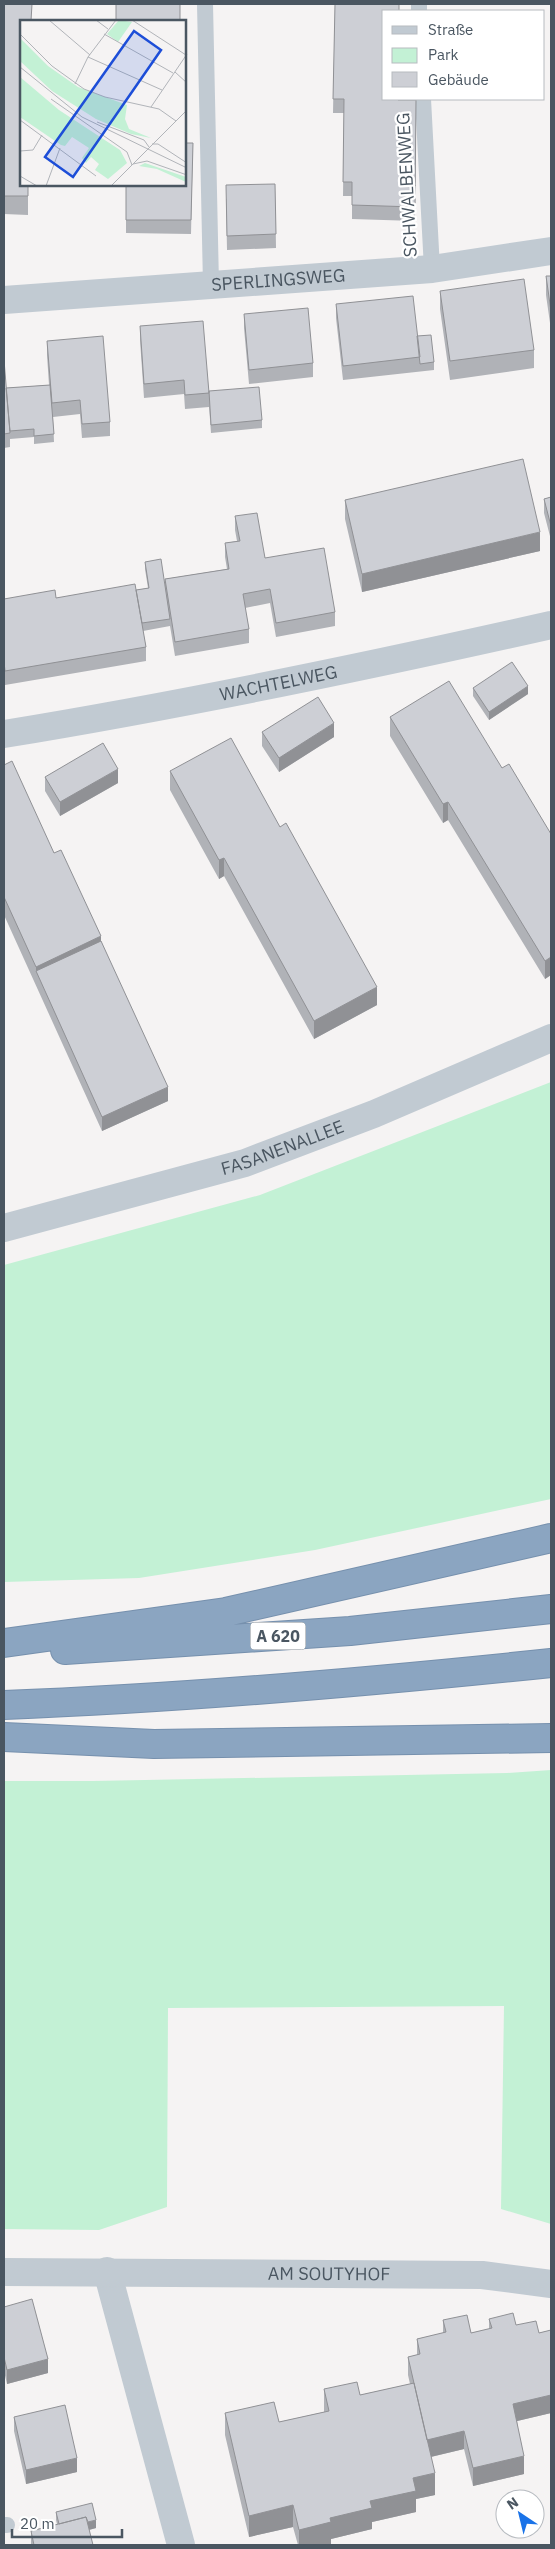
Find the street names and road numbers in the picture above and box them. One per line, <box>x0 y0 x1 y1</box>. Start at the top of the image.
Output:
street label: SCHWALBENWEG <box>391 112 422 258</box>
street label: SPERLINGSWEG <box>210 263 346 296</box>
street label: WACHTELWEG <box>217 660 339 706</box>
street label: FASANENALLEE <box>218 1114 347 1180</box>
road number: A 620 <box>250 1622 306 1650</box>
street label: AM SOUTYHOF <box>268 2262 390 2285</box>

